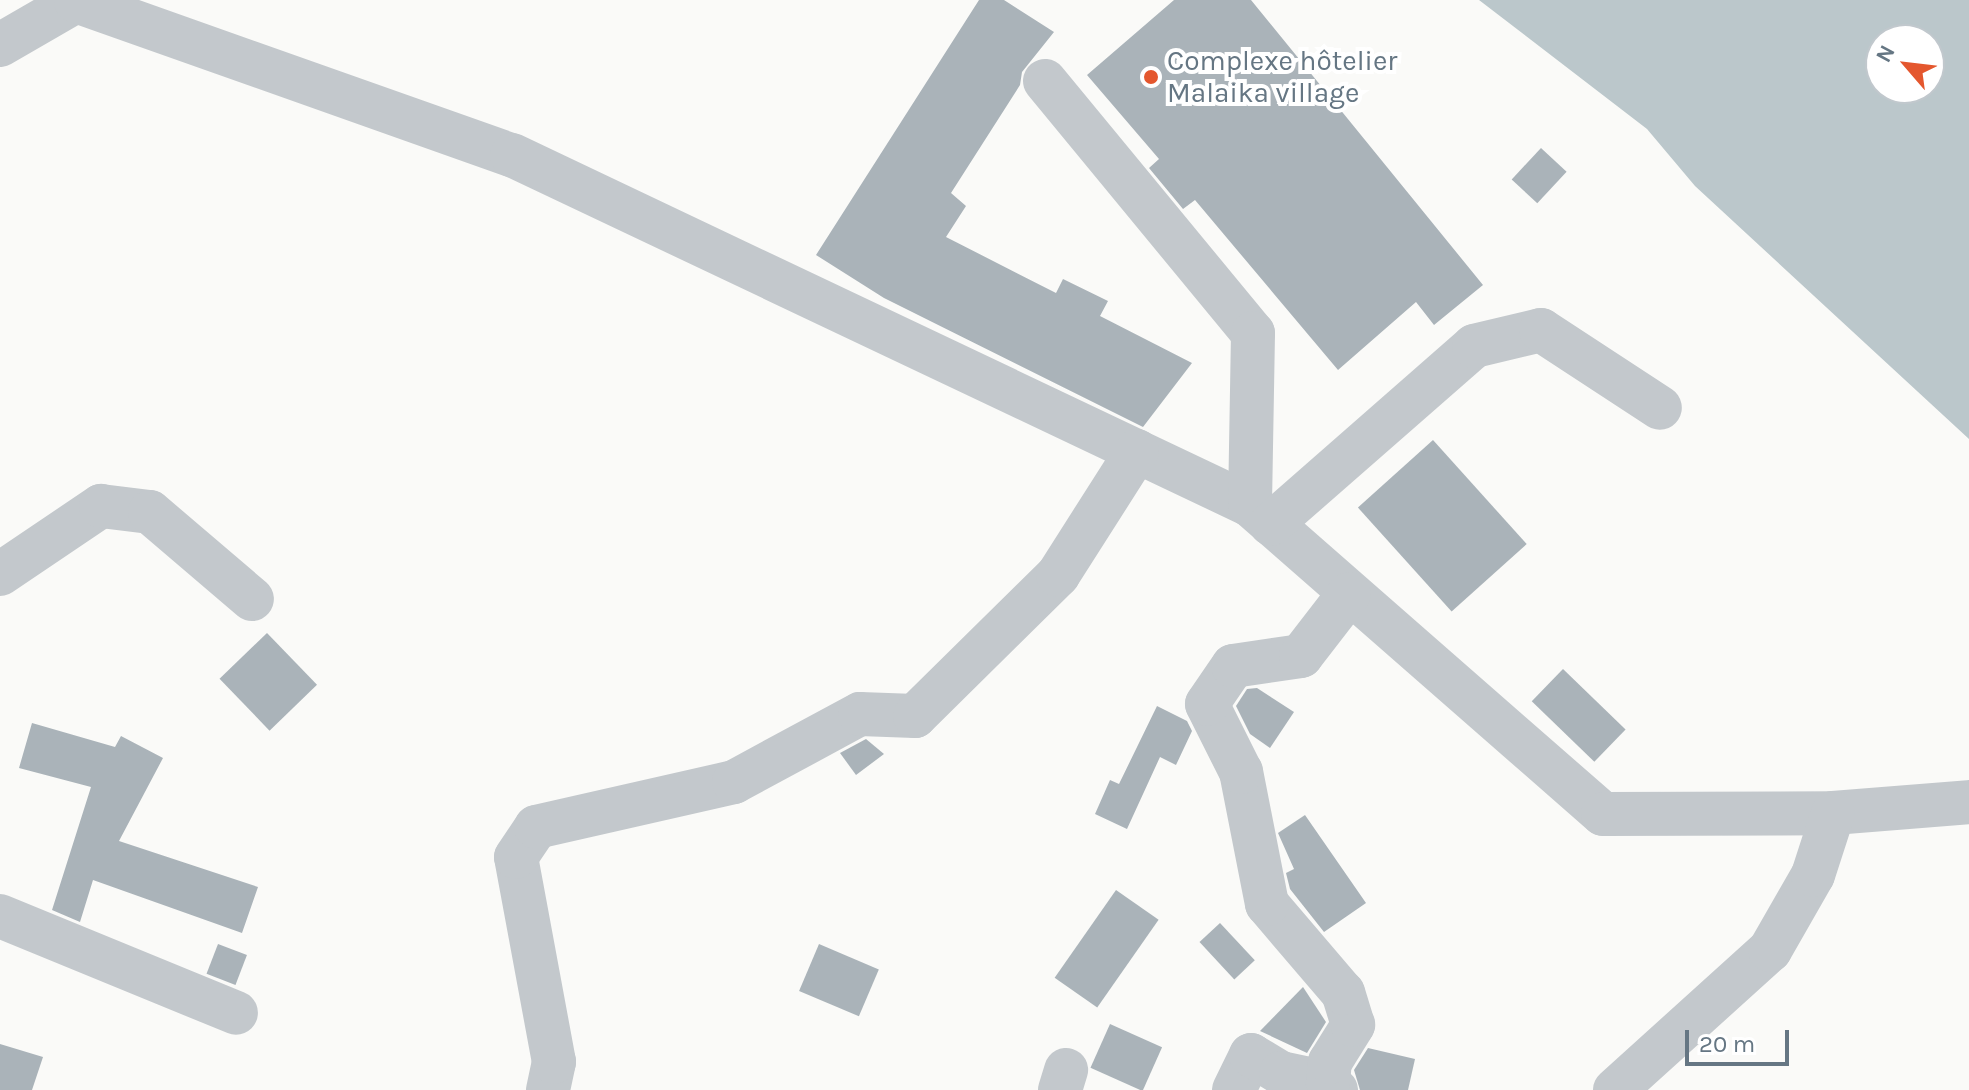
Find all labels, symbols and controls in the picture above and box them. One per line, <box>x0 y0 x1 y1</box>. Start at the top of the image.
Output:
north arrow <box>1865 24 1945 104</box>
text: N <box>1870 41 1901 67</box>
place label: Complexe hôtelier Malaika village <box>1167 44 1397 110</box>
marker: Complexe hôtelier Malaika village <box>1142 68 1160 86</box>
scale bar <box>1689 1014 1793 1064</box>
text: 20 m <box>1699 1030 1755 1058</box>

